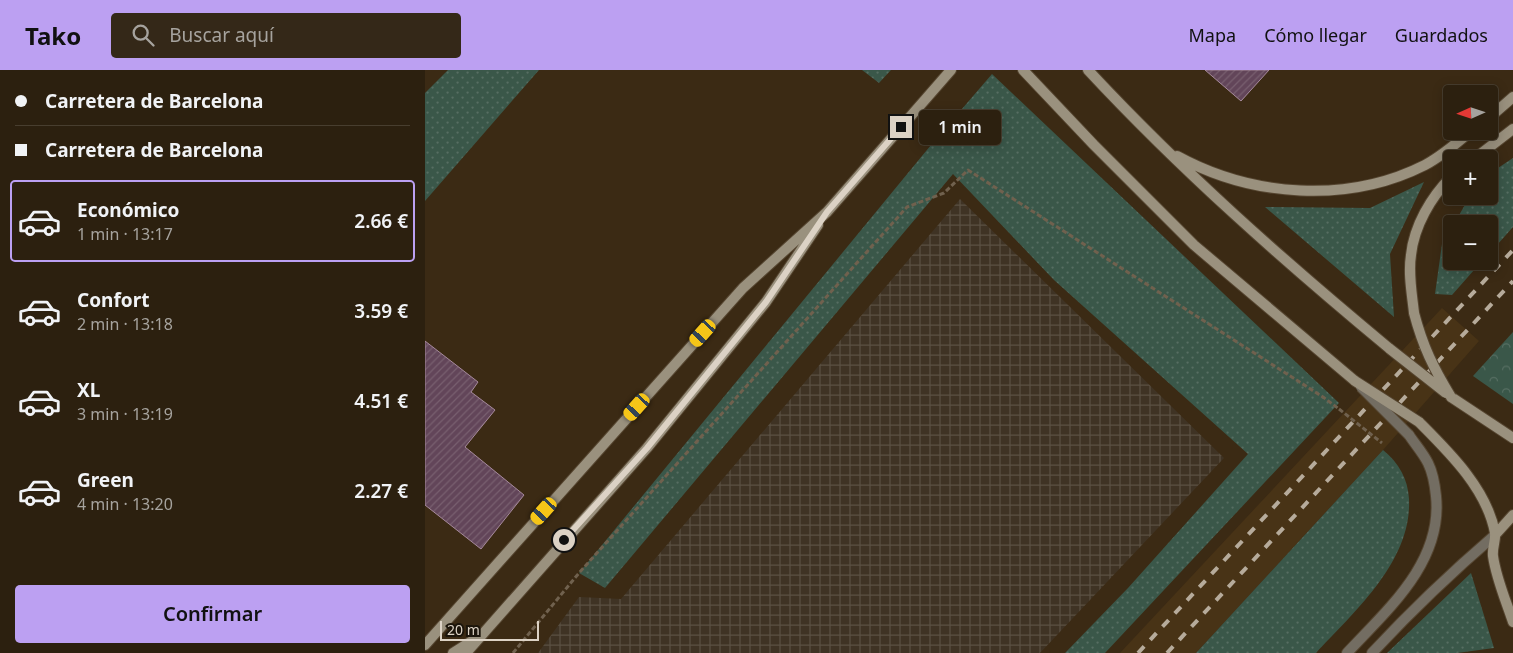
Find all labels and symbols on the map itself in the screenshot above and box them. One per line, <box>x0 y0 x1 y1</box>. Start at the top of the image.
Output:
north arrow <box>1443 85 1497 140</box>
callout: 1 min <box>919 110 1001 144</box>
route end <box>890 116 912 138</box>
car <box>687 317 718 349</box>
car <box>621 391 652 423</box>
car <box>528 495 559 527</box>
route start <box>553 529 575 551</box>
scale bar <box>440 618 539 641</box>

